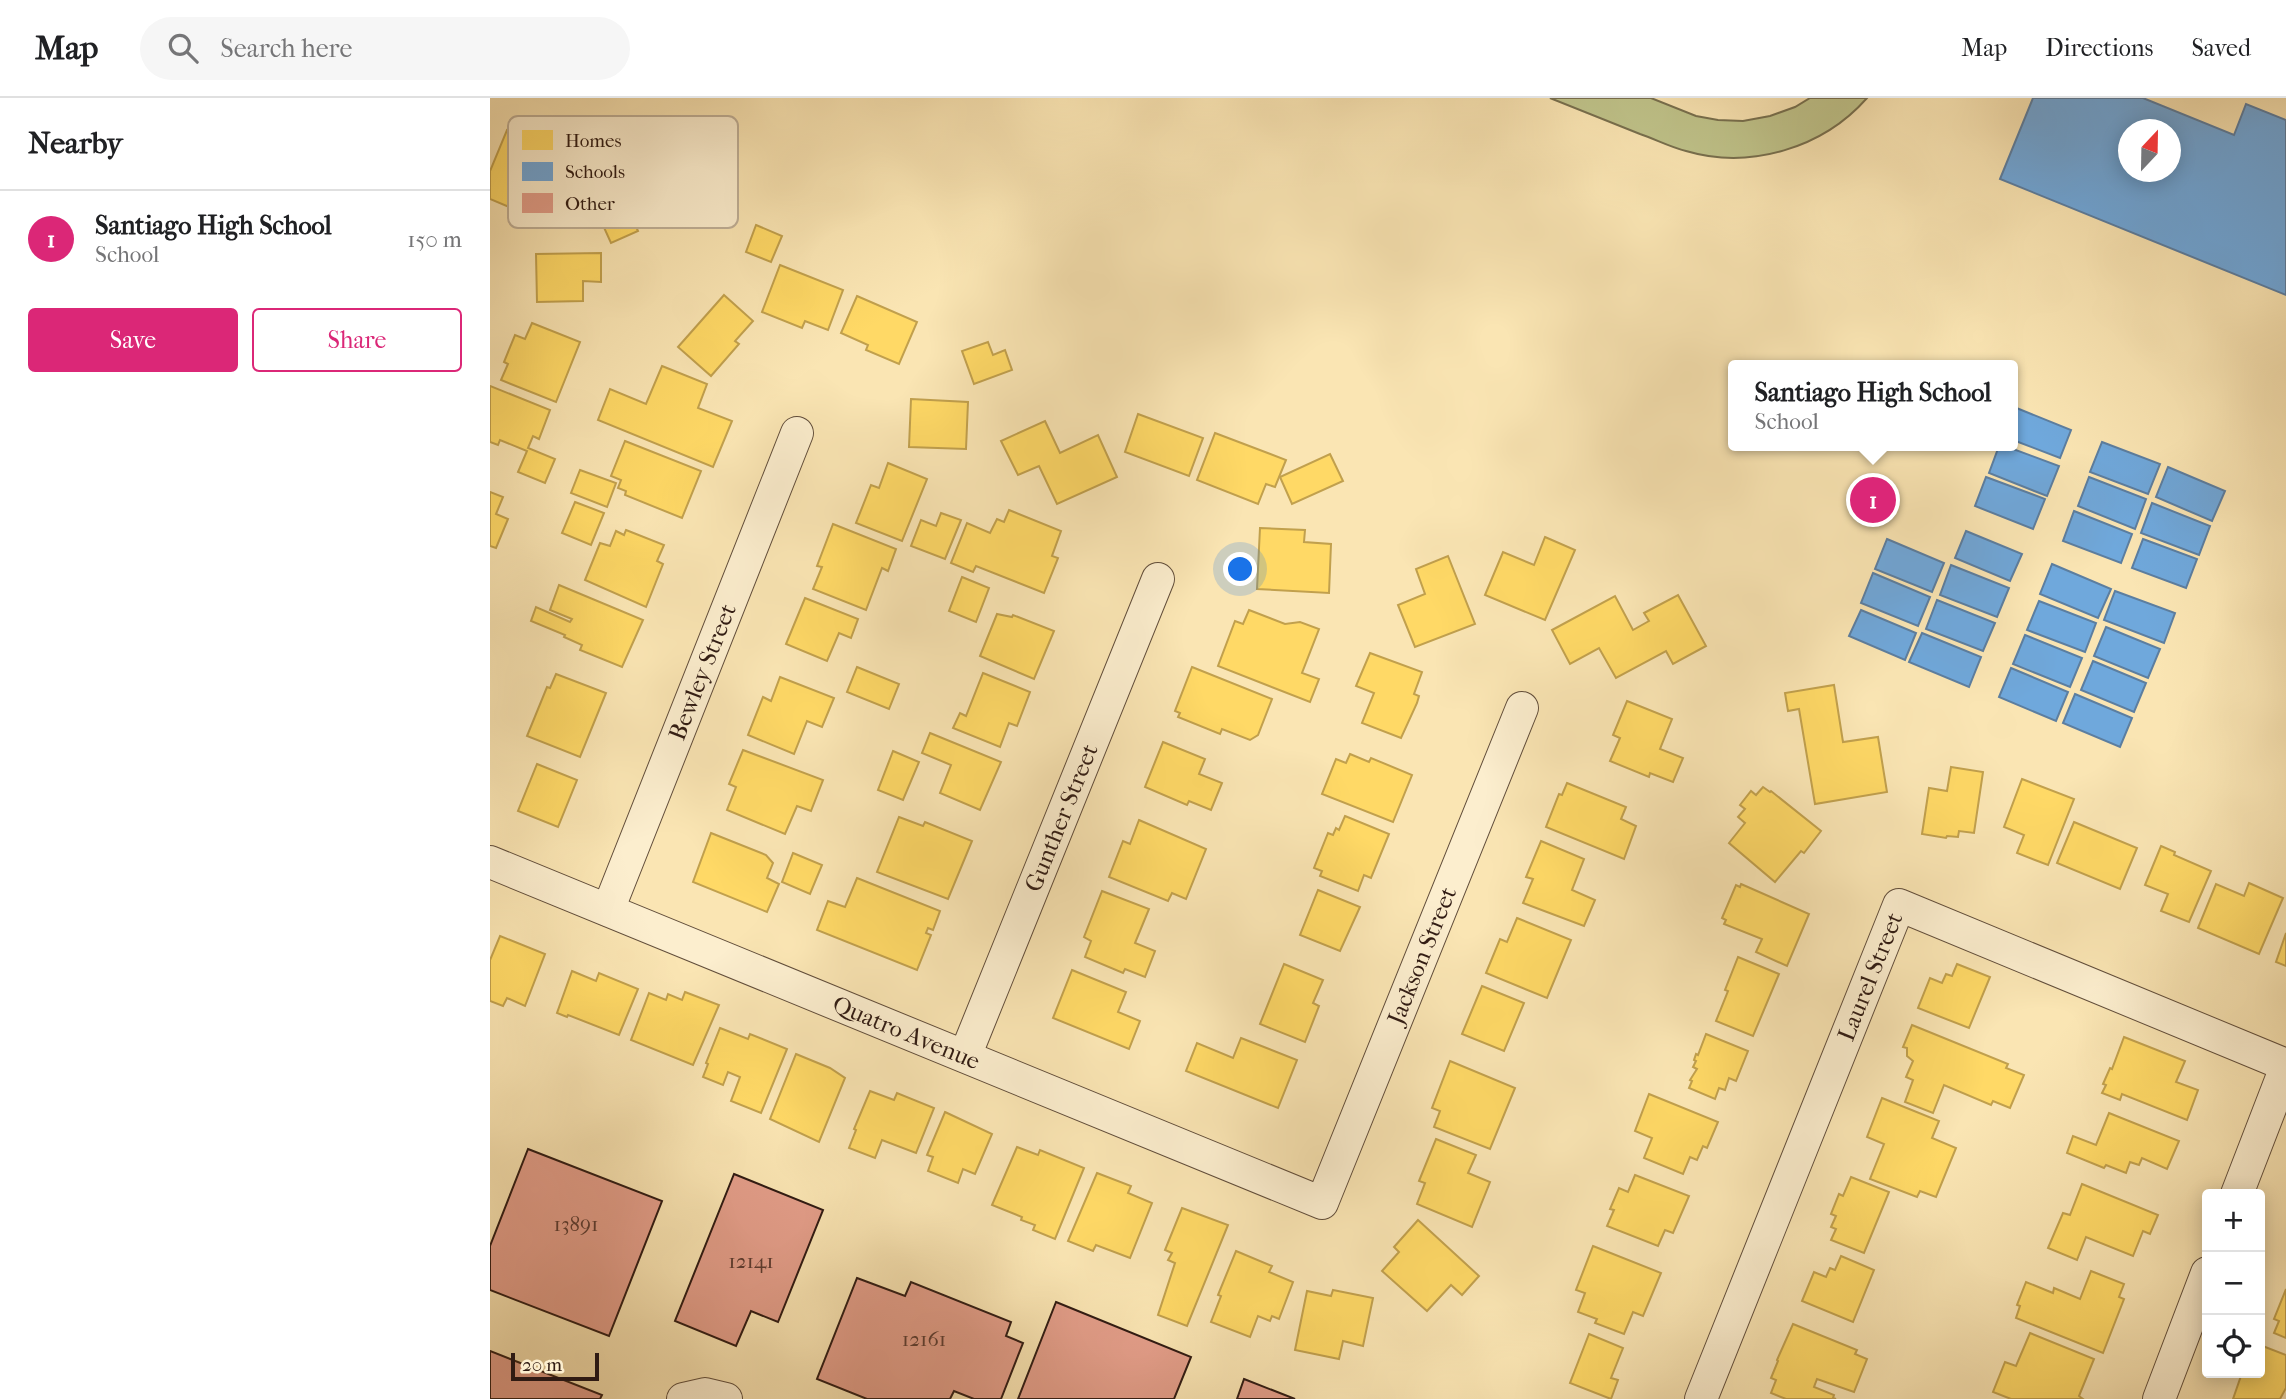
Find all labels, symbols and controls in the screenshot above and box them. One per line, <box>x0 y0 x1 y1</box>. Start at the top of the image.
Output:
search box <box>140 17 630 80</box>
text: Map <box>35 29 98 68</box>
icon: search <box>164 29 202 67</box>
text: Search here <box>220 33 352 64</box>
text: Map <box>1961 34 2007 62</box>
text: Directions <box>2045 34 2153 62</box>
text: Saved <box>2191 34 2251 62</box>
legend <box>508 116 738 228</box>
north arrow <box>2118 119 2181 182</box>
text: Nearby <box>28 126 123 161</box>
text: Homes <box>565 130 621 152</box>
text: Schools <box>565 161 625 183</box>
text: Other <box>565 193 616 215</box>
text: Santiago High School <box>95 210 332 241</box>
text: 1 <box>47 226 55 253</box>
text: 150 m <box>407 226 462 253</box>
text: School <box>95 241 159 268</box>
button: Save <box>28 308 238 372</box>
button: Share <box>252 308 462 372</box>
popup <box>1728 360 2018 451</box>
text: Santiago High School <box>1755 377 1991 408</box>
text: School <box>1755 408 1819 435</box>
pin: 1 <box>1850 474 1896 526</box>
your location <box>1223 552 1257 586</box>
street label: Bewley Street <box>663 599 742 744</box>
street label: Gunther Street <box>1019 739 1104 896</box>
street label: Jackson Street <box>1381 882 1462 1030</box>
street label: Laurel Street <box>1832 908 1909 1045</box>
street label: Quatro Avenue <box>829 990 984 1075</box>
map controls <box>2202 1189 2265 1378</box>
button: + <box>2202 1189 2265 1252</box>
house number: 13891 <box>553 1212 599 1236</box>
house number: 12141 <box>728 1249 774 1273</box>
button: − <box>2202 1252 2265 1315</box>
button: locate <box>2202 1315 2265 1378</box>
house number: 12161 <box>902 1327 946 1351</box>
scale bar <box>511 1350 598 1382</box>
text: 20 m <box>522 1354 562 1376</box>

